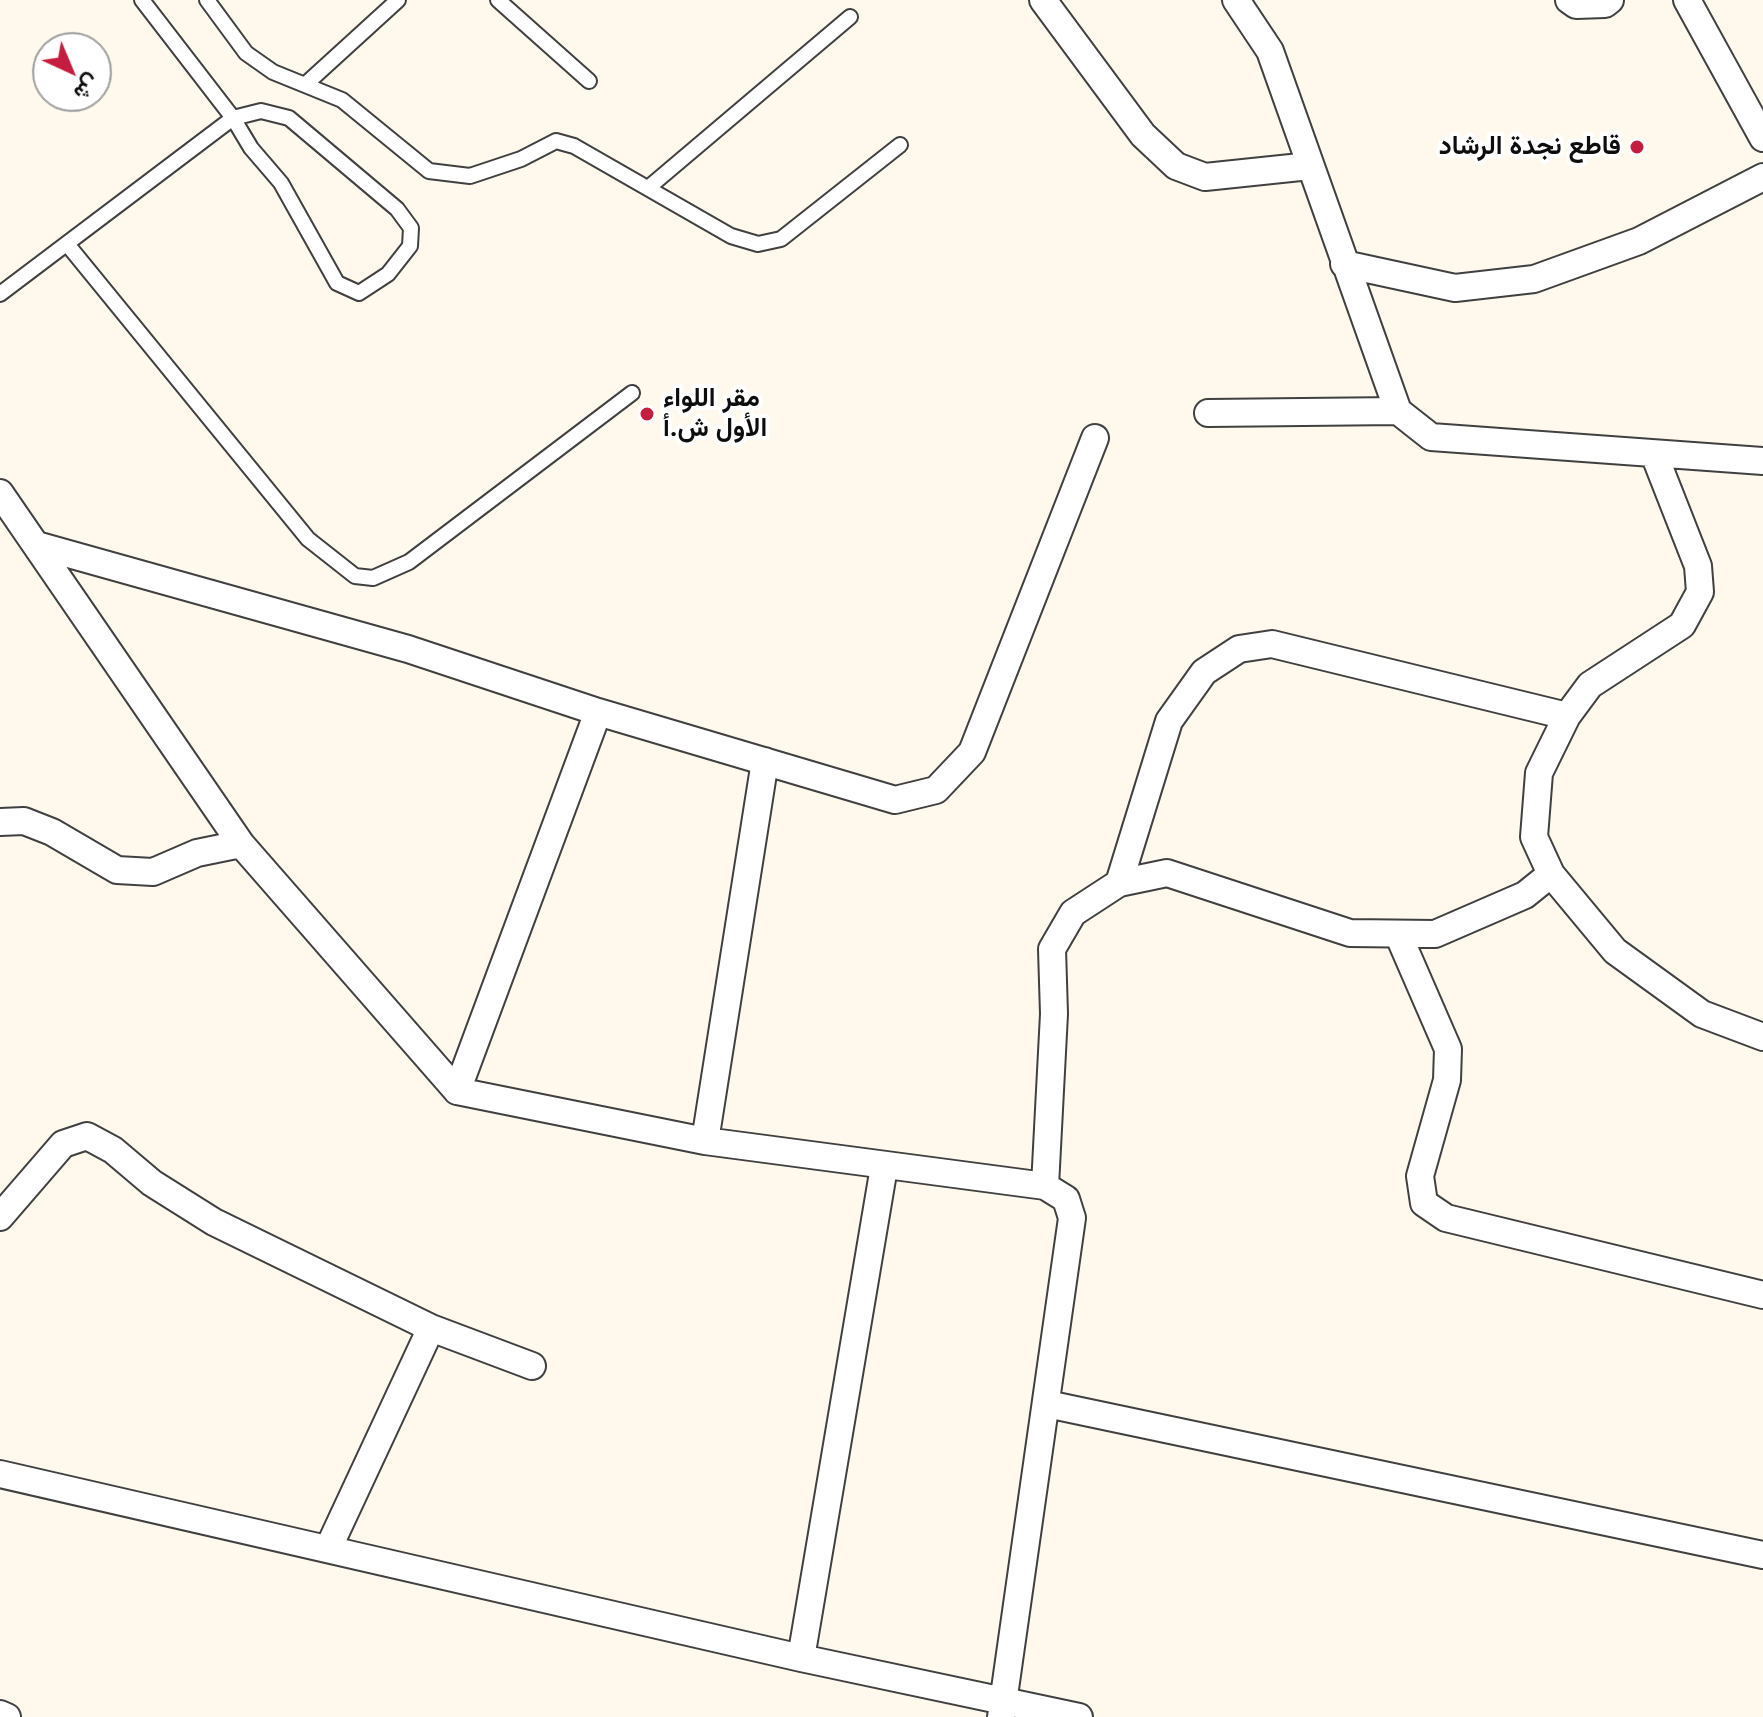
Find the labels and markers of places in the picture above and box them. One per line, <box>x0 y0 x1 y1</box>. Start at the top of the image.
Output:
place label: قاطع نجدة الرشاد <box>1439 131 1621 163</box>
marker: قاطع نجدة الرشاد <box>1628 138 1646 156</box>
place label: مقر اللواء الأول ش.أ <box>663 383 767 444</box>
marker: مقر اللواء الأول ش.أ <box>638 405 656 423</box>

